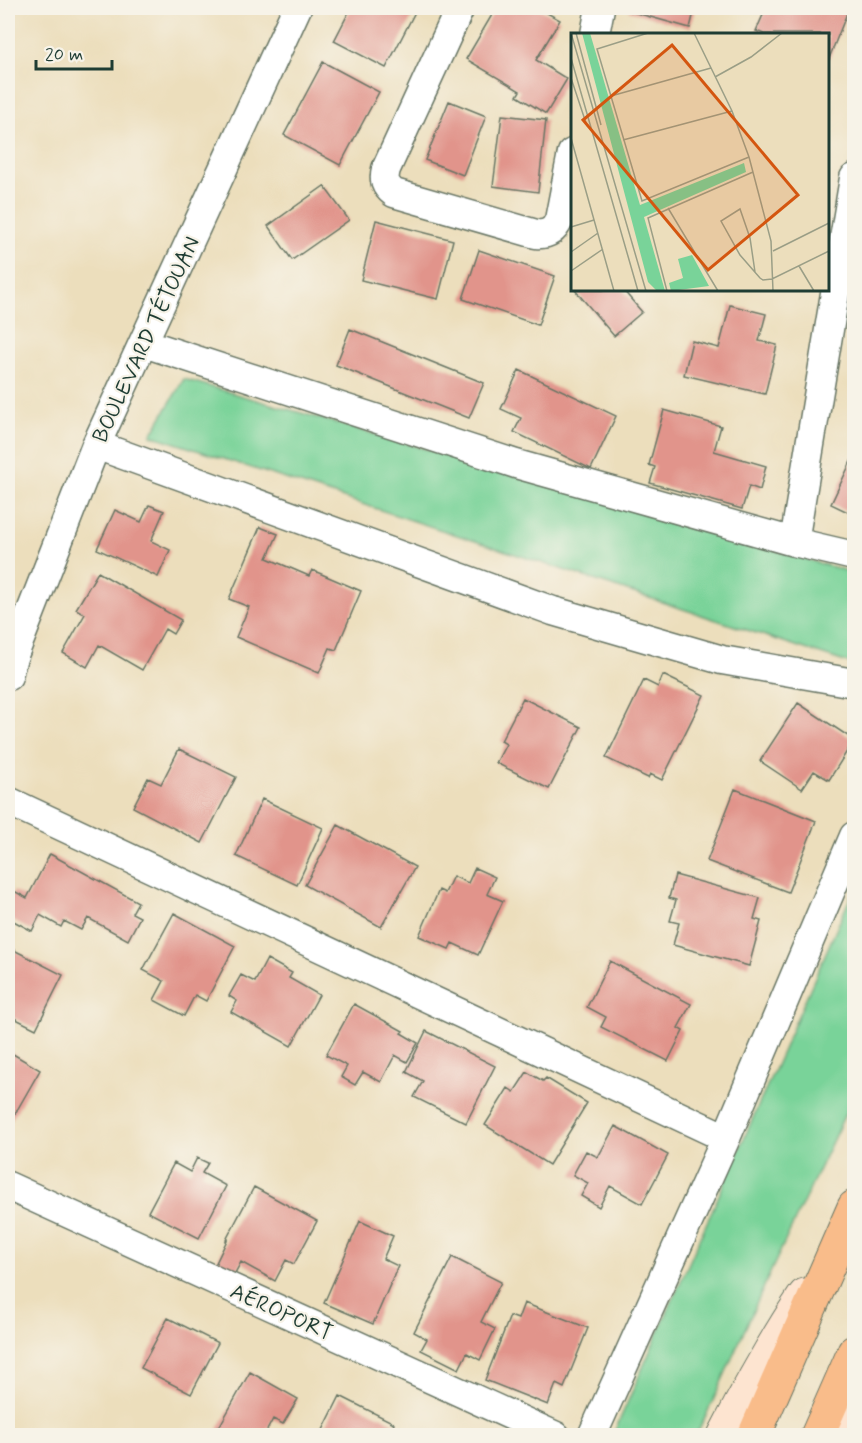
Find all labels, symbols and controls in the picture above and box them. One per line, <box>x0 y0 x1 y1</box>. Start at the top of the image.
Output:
scale bar <box>36 33 112 71</box>
inset map <box>571 33 829 291</box>
text: 20 m <box>45 43 83 67</box>
street label: BOULEVARD TÉTOUAN <box>86 232 207 447</box>
street label: AÉROPORT <box>226 1277 337 1348</box>

